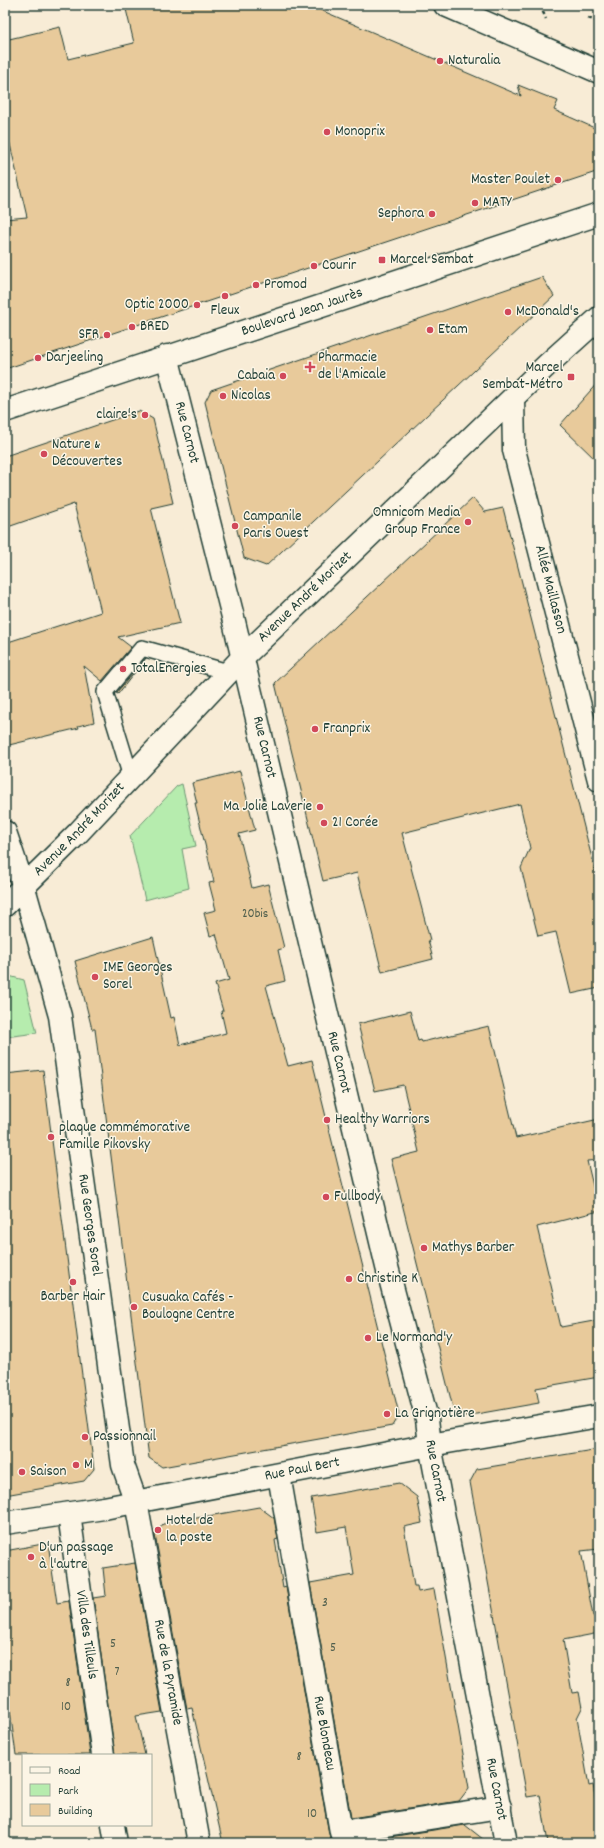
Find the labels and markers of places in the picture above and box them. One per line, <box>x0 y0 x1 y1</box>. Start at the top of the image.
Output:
place label: Naturalia <box>448 50 501 72</box>
marker: Naturalia <box>435 56 445 66</box>
place label: Monoprix <box>335 121 385 143</box>
marker: Monoprix <box>322 127 332 137</box>
place label: Master Poulet <box>471 169 550 191</box>
marker: Master Poulet <box>553 175 563 185</box>
place label: MATY <box>483 192 512 214</box>
marker: MATY <box>470 198 480 208</box>
place label: Sephora <box>378 203 425 225</box>
marker: Sephora <box>427 209 437 219</box>
place label: Marcel Sembat <box>390 249 474 271</box>
place label: Courir <box>322 255 357 277</box>
marker: Marcel Sembat <box>377 255 387 265</box>
marker: Courir <box>309 261 319 271</box>
place label: Promod <box>264 274 307 296</box>
marker: Promod <box>251 280 261 290</box>
marker: Fleux <box>220 291 230 301</box>
place label: Optic 2000 <box>125 294 189 316</box>
marker: Optic 2000 <box>192 300 202 310</box>
place label: Fleux <box>211 300 240 322</box>
place label: McDonald's <box>516 301 579 323</box>
marker: McDonald's <box>503 307 513 317</box>
place label: BRED <box>140 316 169 338</box>
place label: Etam <box>438 319 468 341</box>
marker: BRED <box>127 322 137 332</box>
place label: SFR <box>78 324 99 346</box>
marker: Etam <box>425 325 435 335</box>
marker: SFR <box>102 330 112 340</box>
place label: Darjeeling <box>46 347 103 369</box>
place label: Pharmacie de l'Amicale <box>318 347 386 386</box>
marker: Darjeeling <box>33 353 43 363</box>
place label: Marcel Sembat-Métro <box>482 357 563 396</box>
marker: Pharmacie de l'Amicale <box>305 362 315 372</box>
place label: Cabaia <box>237 365 276 387</box>
marker: Cabaia <box>278 371 288 381</box>
marker: Marcel Sembat-Métro <box>566 372 576 382</box>
place label: Nicolas <box>231 385 271 407</box>
marker: Nicolas <box>218 391 228 401</box>
place label: claire's <box>96 404 137 426</box>
marker: claire's <box>140 410 150 420</box>
place label: Nature & Découvertes <box>52 434 122 473</box>
marker: Nature & Découvertes <box>39 449 49 459</box>
place label: Omnicom Media Group France <box>373 502 461 541</box>
place label: Campanile Paris Ouest <box>243 506 309 545</box>
marker: Omnicom Media Group France <box>463 517 473 527</box>
marker: Campanile Paris Ouest <box>230 521 240 531</box>
place label: TotalEnergies <box>131 658 207 680</box>
marker: TotalEnergies <box>118 664 128 674</box>
place label: Franprix <box>323 718 370 740</box>
marker: Franprix <box>310 724 320 734</box>
place label: Ma Jolie Laverie <box>223 796 312 818</box>
marker: Ma Jolie Laverie <box>315 802 325 812</box>
place label: 21 Corée <box>332 812 378 834</box>
marker: 21 Corée <box>319 818 329 828</box>
place label: IME Georges Sorel <box>103 957 173 996</box>
marker: IME Georges Sorel <box>90 972 100 982</box>
place label: Healthy Warriors <box>335 1109 430 1131</box>
marker: Healthy Warriors <box>322 1115 332 1125</box>
place label: plaque commémorative Famille Pikovsky <box>59 1117 191 1156</box>
marker: plaque commémorative Famille Pikovsky <box>46 1132 56 1142</box>
place label: Fullbody <box>334 1186 382 1208</box>
marker: Fullbody <box>321 1192 331 1202</box>
place label: Mathys Barber <box>432 1237 515 1259</box>
marker: Mathys Barber <box>419 1243 429 1253</box>
place label: Christine K <box>357 1268 418 1290</box>
marker: Christine K <box>344 1274 354 1284</box>
marker: Barber Hair <box>68 1277 78 1287</box>
place label: Barber Hair <box>41 1286 106 1308</box>
place label: Cusuaka Cafés - Boulogne Centre <box>142 1287 235 1326</box>
marker: Cusuaka Cafés - Boulogne Centre <box>129 1302 139 1312</box>
place label: Le Normand'y <box>376 1327 453 1349</box>
marker: Le Normand'y <box>363 1333 373 1343</box>
place label: La Grignotière <box>395 1403 475 1425</box>
marker: La Grignotière <box>382 1409 392 1419</box>
place label: Passionnail <box>93 1426 157 1448</box>
marker: Passionnail <box>80 1432 90 1442</box>
place label: M <box>84 1454 93 1476</box>
marker: M <box>71 1460 81 1470</box>
place label: Saison <box>30 1461 66 1483</box>
marker: Saison <box>17 1467 27 1477</box>
place label: Hotel de la poste <box>166 1510 214 1549</box>
marker: Hotel de la poste <box>153 1525 163 1535</box>
place label: D'un passage à l'autre <box>39 1537 114 1576</box>
marker: D'un passage à l'autre <box>26 1552 36 1562</box>

